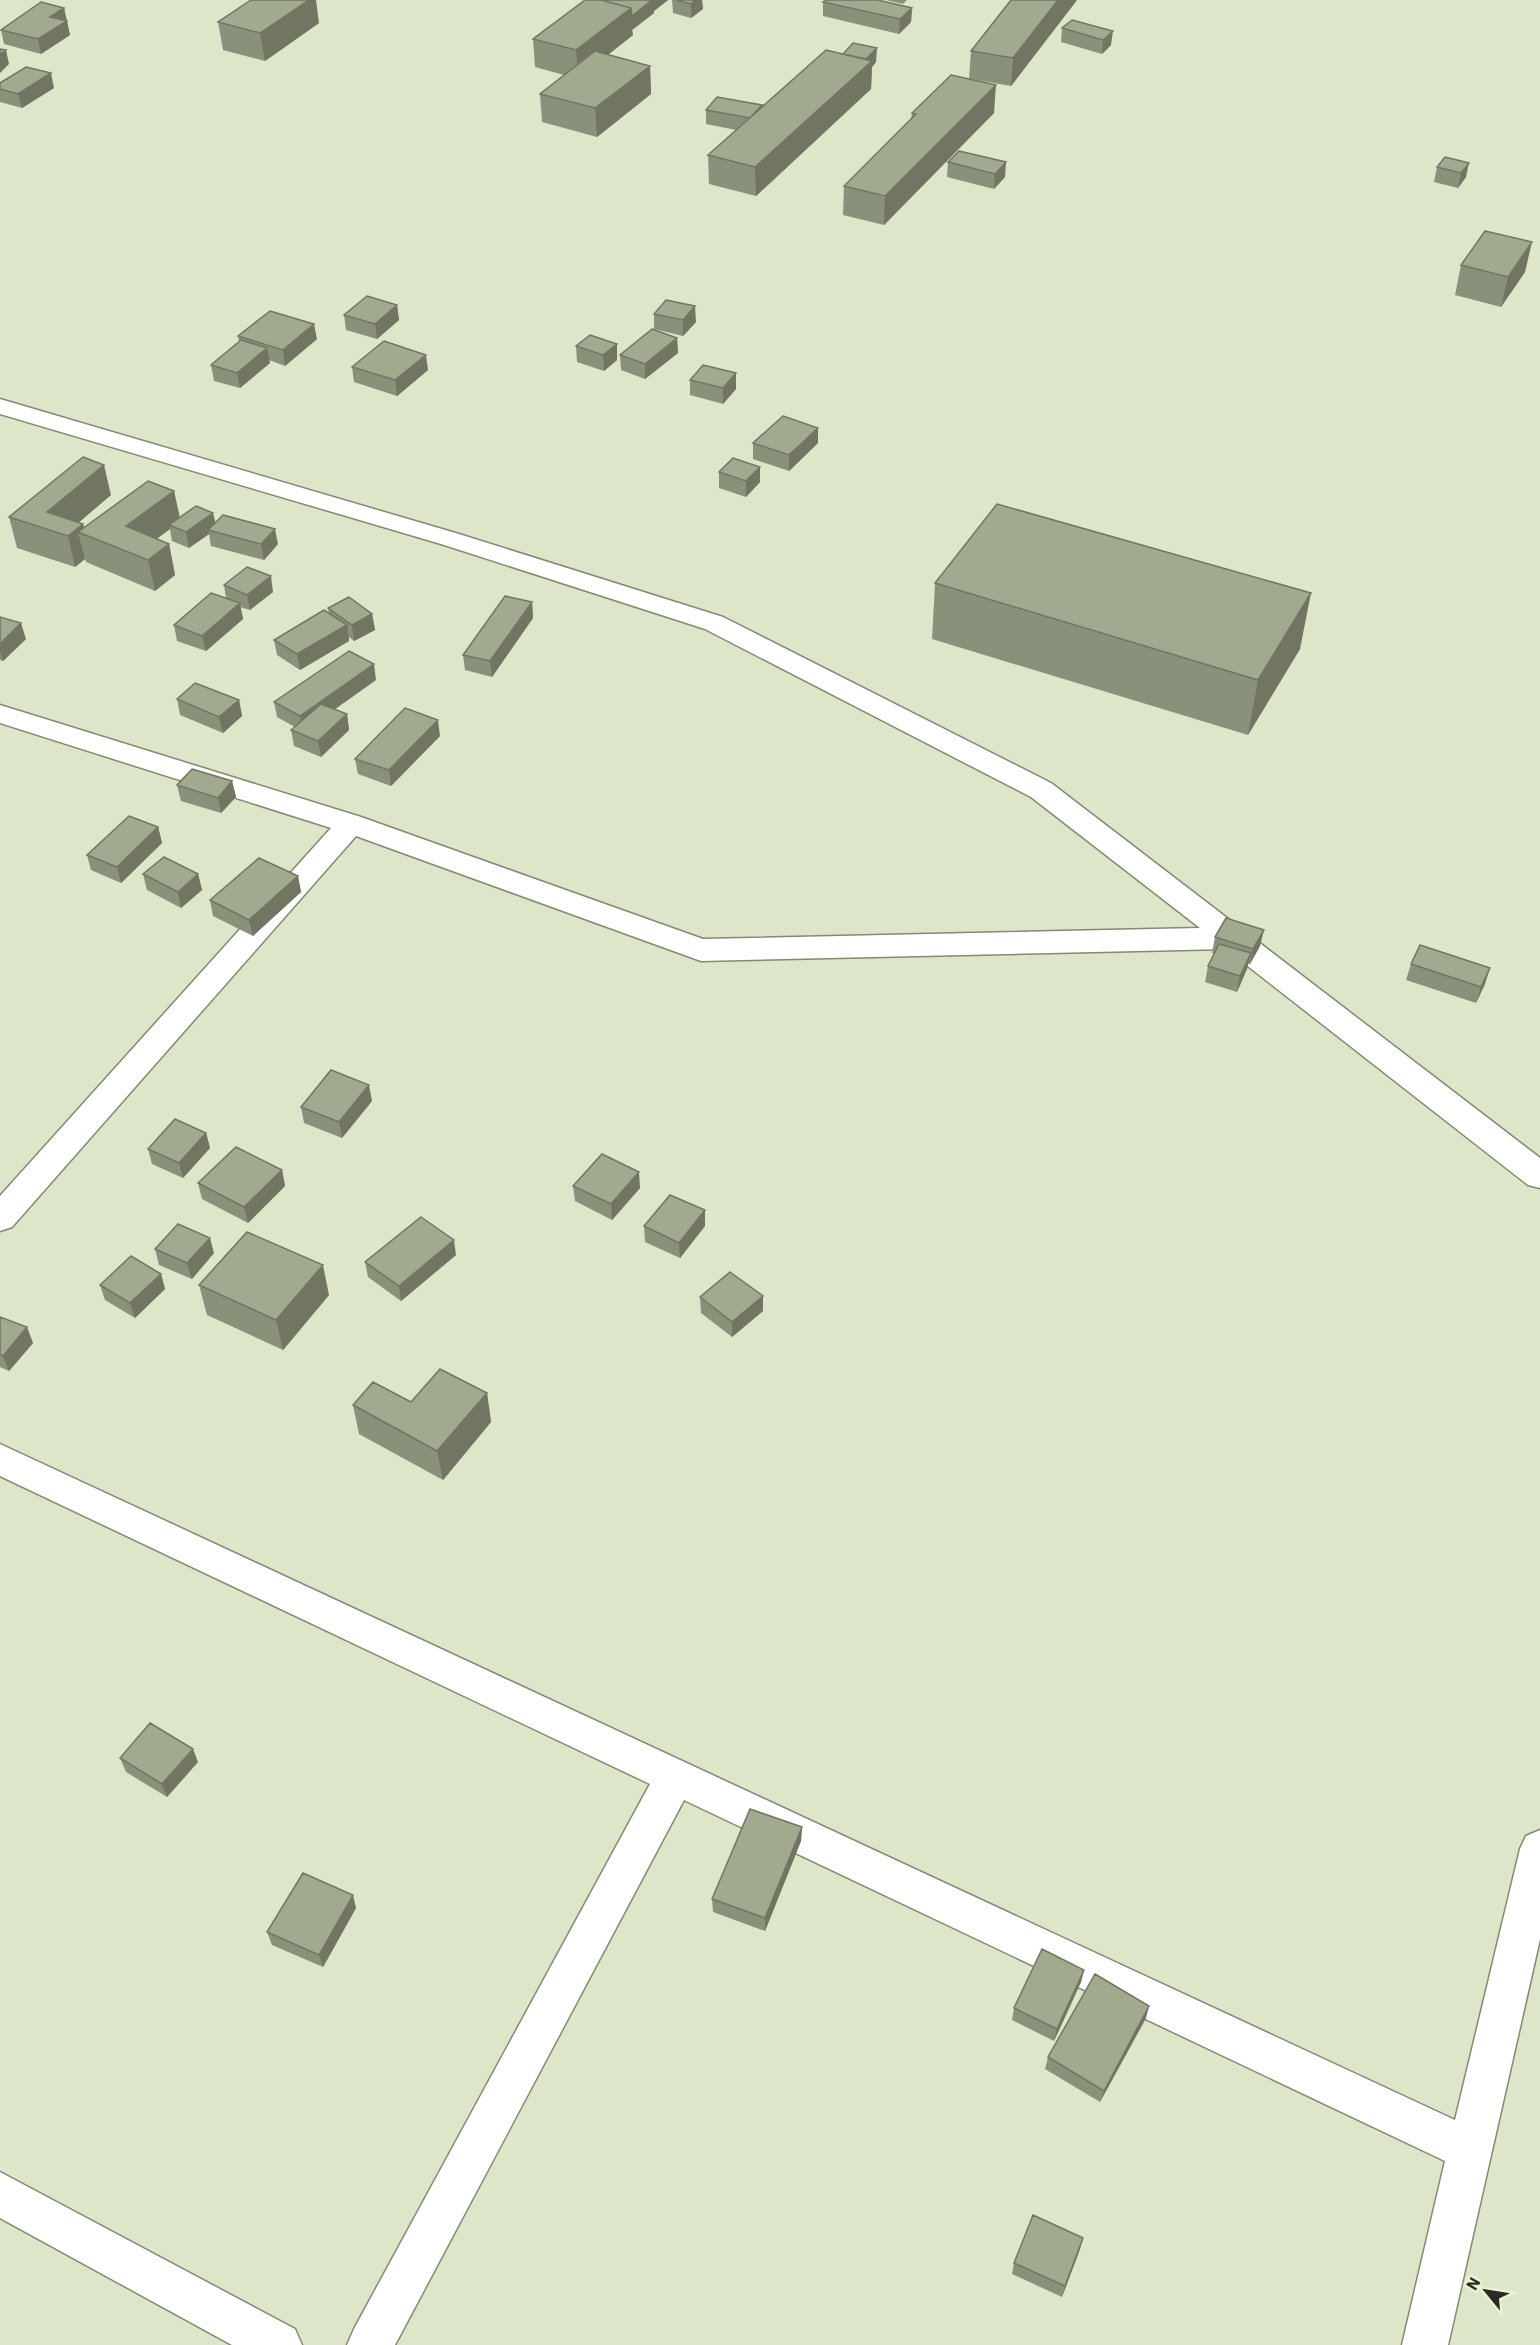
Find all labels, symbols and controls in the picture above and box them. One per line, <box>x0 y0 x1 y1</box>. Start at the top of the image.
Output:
north arrow <box>1456 2261 1516 2321</box>
text: N <box>1461 2273 1485 2294</box>

